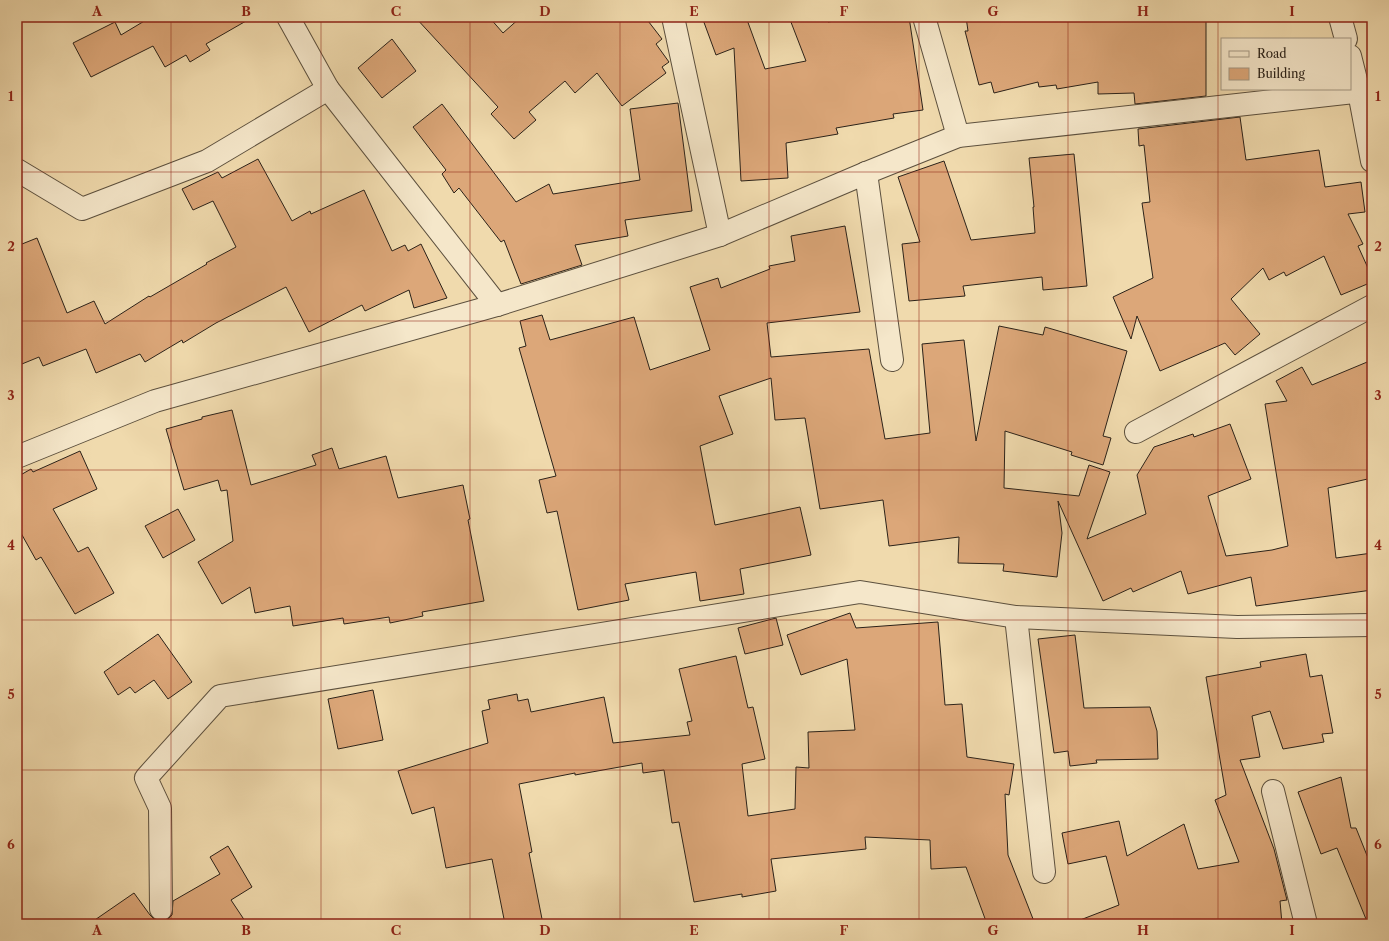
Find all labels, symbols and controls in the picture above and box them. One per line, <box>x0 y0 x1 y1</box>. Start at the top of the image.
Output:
text: A <box>91 3 103 19</box>
text: B <box>241 3 251 19</box>
text: C <box>391 3 401 19</box>
text: D <box>539 3 551 19</box>
text: E <box>689 3 699 19</box>
text: F <box>840 3 849 19</box>
text: G <box>987 3 999 19</box>
text: H <box>1137 3 1149 19</box>
text: I <box>1289 3 1295 19</box>
legend <box>1221 38 1351 90</box>
text: Road <box>1257 46 1287 61</box>
text: Building <box>1257 66 1305 81</box>
text: 1 <box>8 88 14 104</box>
text: 1 <box>1375 88 1381 104</box>
text: 2 <box>7 238 15 254</box>
text: 2 <box>1374 238 1382 254</box>
text: 3 <box>7 387 15 403</box>
text: 3 <box>1374 387 1382 403</box>
text: 4 <box>7 537 15 553</box>
text: 4 <box>1374 537 1382 553</box>
text: 5 <box>7 686 15 702</box>
text: 5 <box>1374 686 1382 702</box>
text: 6 <box>7 836 15 852</box>
text: 6 <box>1374 836 1382 852</box>
text: A <box>91 922 103 938</box>
text: B <box>241 922 251 938</box>
text: C <box>391 922 401 938</box>
text: D <box>539 922 551 938</box>
text: E <box>689 922 699 938</box>
text: F <box>840 922 849 938</box>
text: G <box>987 922 999 938</box>
text: H <box>1137 922 1149 938</box>
text: I <box>1289 922 1295 938</box>

